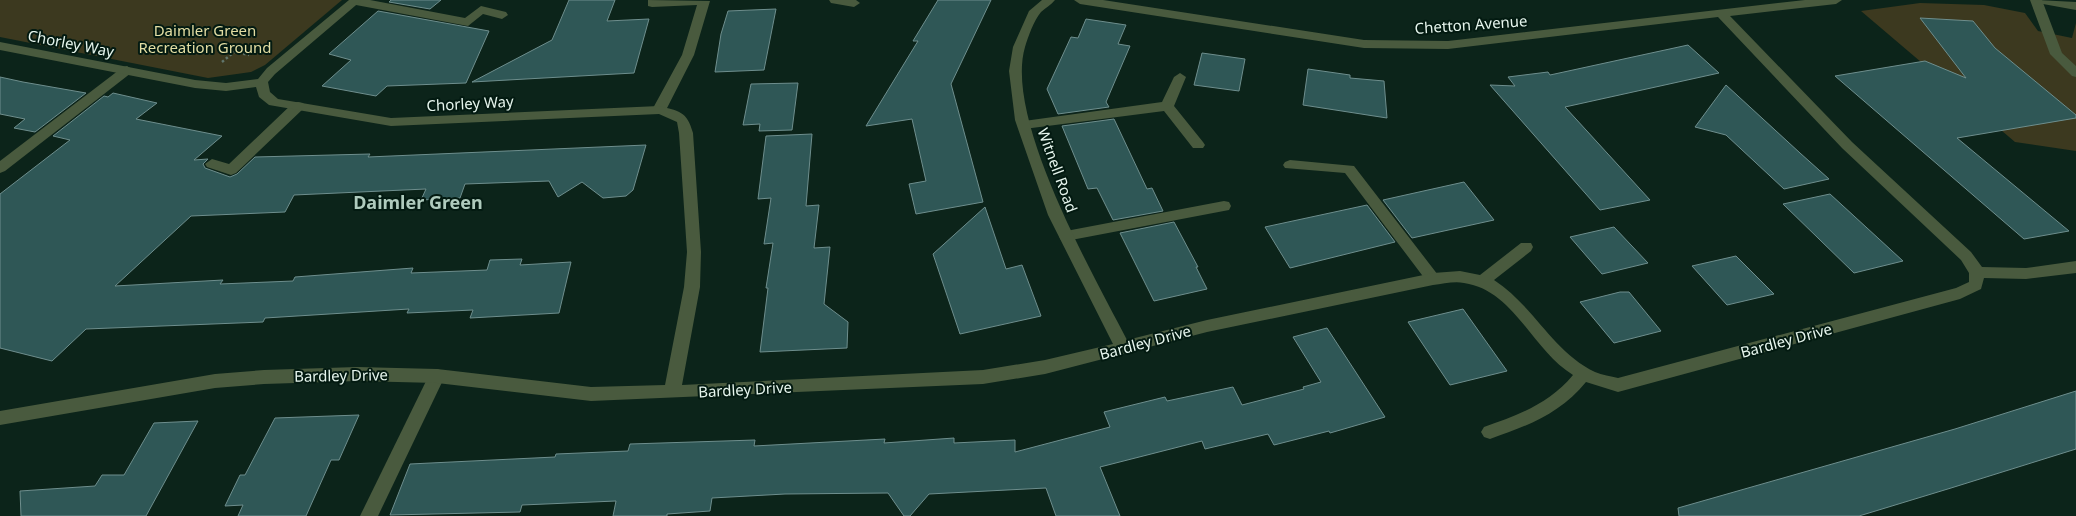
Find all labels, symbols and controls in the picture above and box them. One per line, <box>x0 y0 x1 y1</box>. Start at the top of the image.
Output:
street label: Chetton Avenue <box>1414 10 1528 38</box>
park label: Daimler Green Recreation Ground <box>139 20 271 57</box>
street label: Chorley Way <box>26 25 116 61</box>
street label: Chorley Way <box>426 91 514 115</box>
street label: Witnell Road <box>1033 125 1083 215</box>
district label: Daimler Green <box>353 190 483 214</box>
street label: Bardley Drive <box>1738 318 1834 362</box>
street label: Bardley Drive <box>1097 320 1193 364</box>
street label: Bardley Drive <box>294 364 388 386</box>
street label: Bardley Drive <box>698 377 792 401</box>

